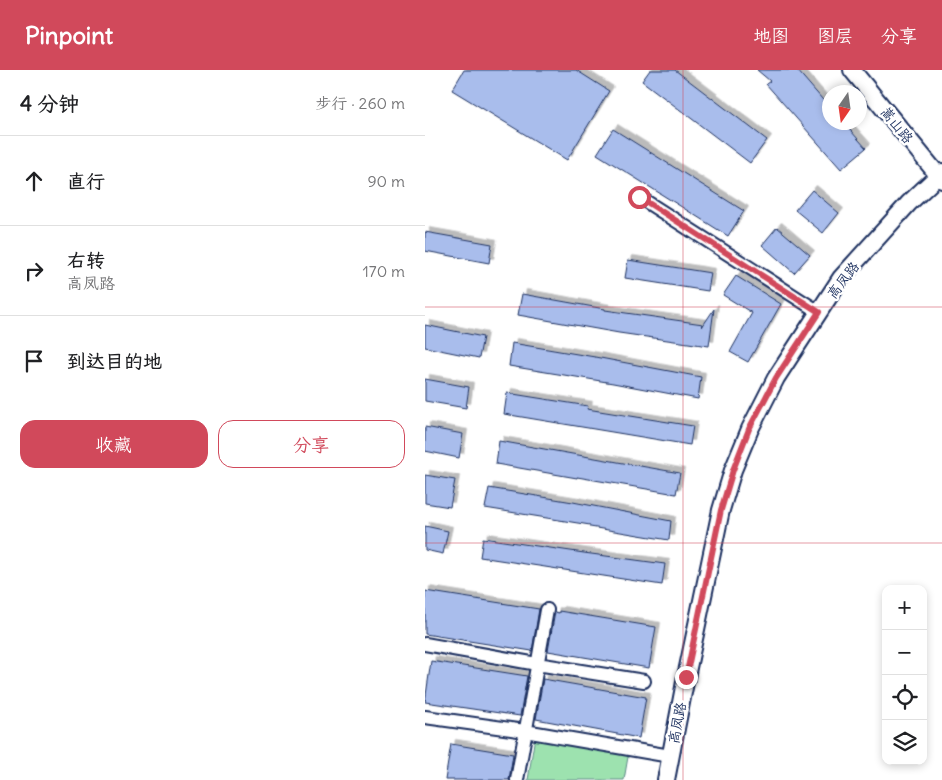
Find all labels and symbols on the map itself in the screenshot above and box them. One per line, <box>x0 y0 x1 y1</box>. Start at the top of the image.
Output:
north arrow <box>822 85 867 130</box>
street label: 嵩山路 <box>877 103 917 147</box>
route start <box>628 186 651 209</box>
street label: 高凤路 <box>823 258 863 302</box>
route end <box>675 666 698 689</box>
street label: 高凤路 <box>664 701 690 745</box>

